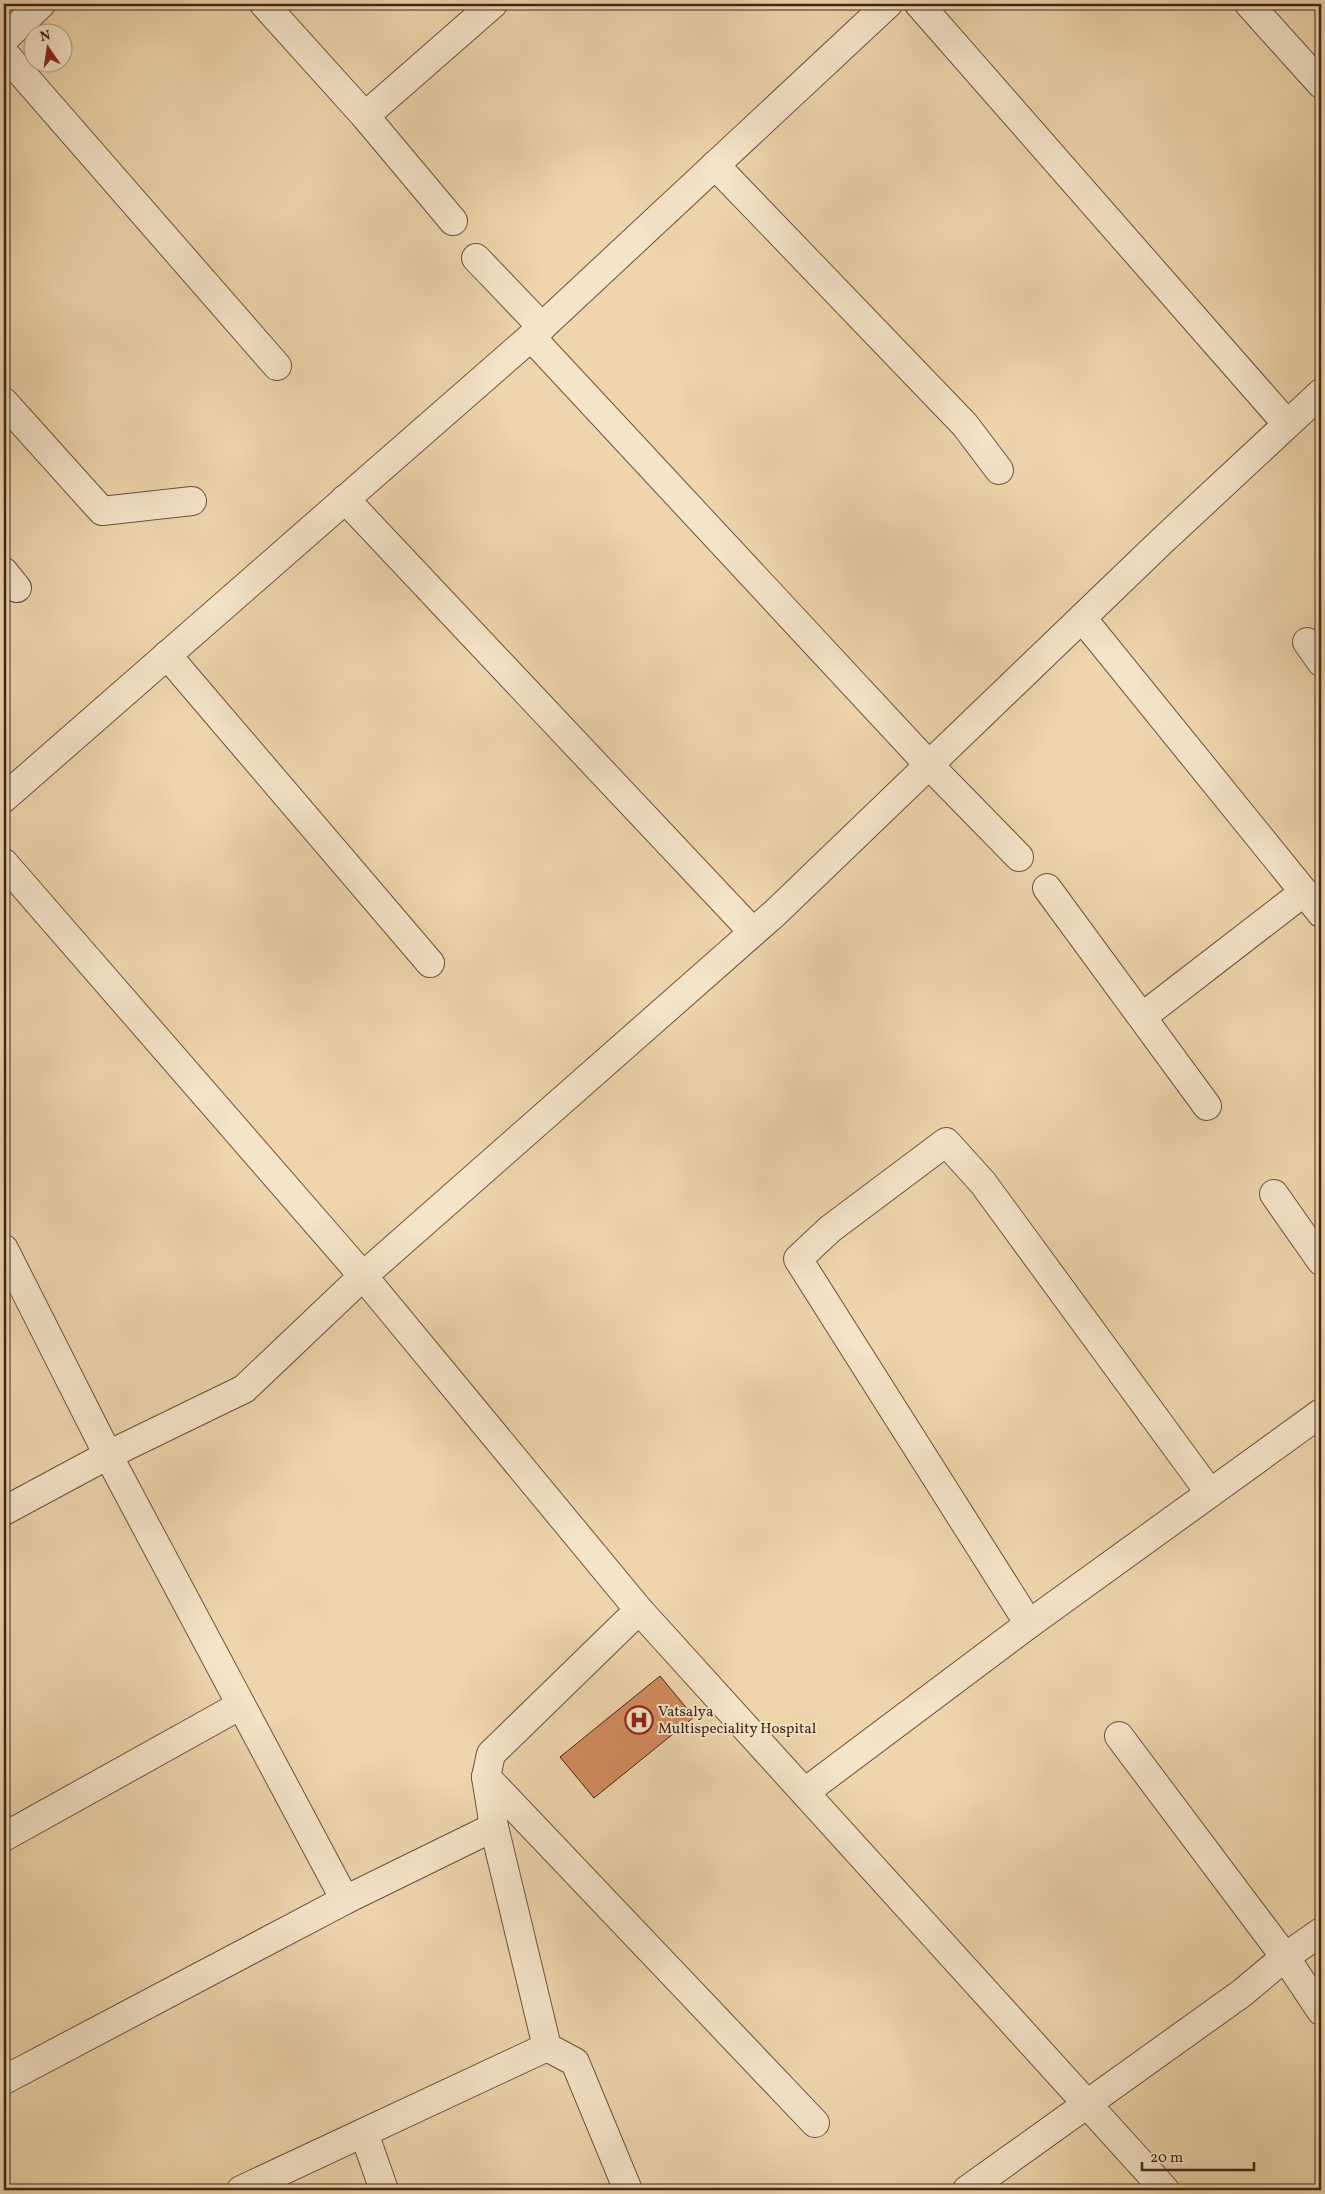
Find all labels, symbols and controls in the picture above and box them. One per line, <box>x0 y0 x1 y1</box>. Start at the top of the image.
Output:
north arrow <box>22 22 72 72</box>
text: N <box>38 26 53 47</box>
place label: Vatsalya Multispeciality Hospital <box>658 1702 816 1740</box>
hospital icon: Vatsalya Multispeciality Hospital <box>624 1705 654 1735</box>
scale bar <box>1142 2139 1255 2171</box>
text: 20 m <box>1150 2148 1183 2169</box>

